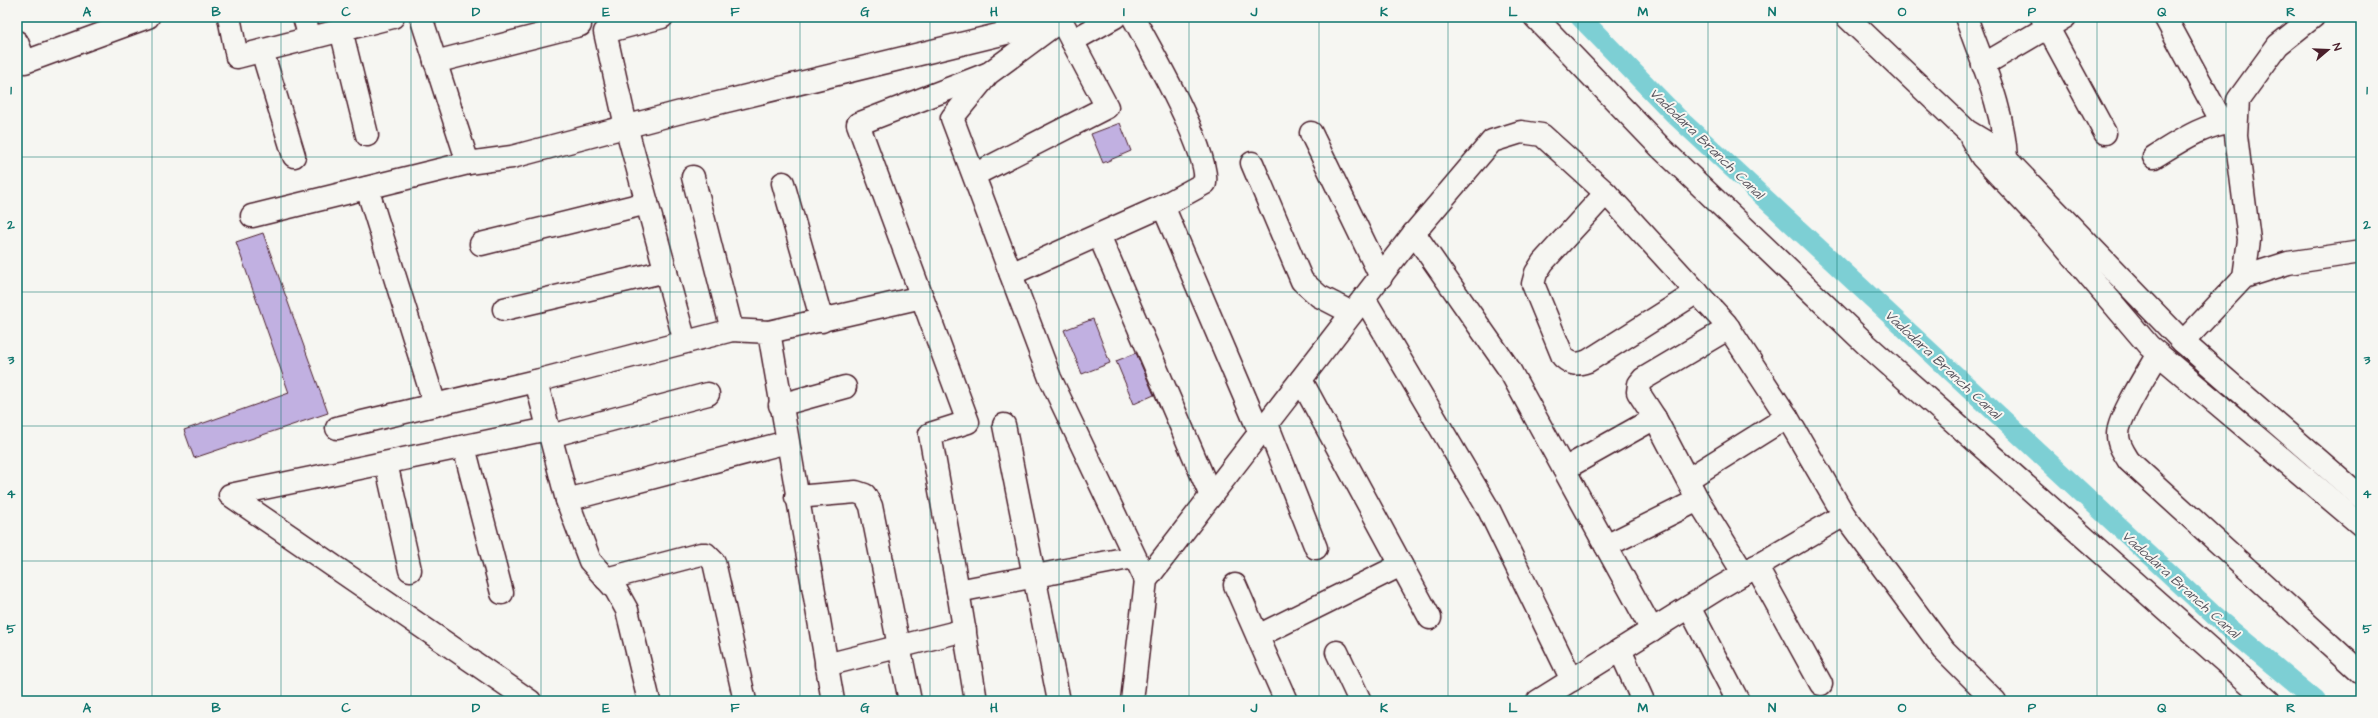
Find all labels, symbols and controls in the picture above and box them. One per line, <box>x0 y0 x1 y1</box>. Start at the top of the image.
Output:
text: A <box>83 3 92 21</box>
text: B <box>211 3 221 21</box>
text: C <box>341 3 351 21</box>
text: D <box>472 3 481 21</box>
text: E <box>602 3 610 21</box>
text: F <box>730 3 740 21</box>
text: G <box>860 3 870 21</box>
text: H <box>990 3 998 21</box>
text: I <box>1123 3 1125 21</box>
text: J <box>1250 3 1258 21</box>
text: K <box>1380 3 1388 21</box>
text: L <box>1508 3 1518 21</box>
text: M <box>1638 3 1649 21</box>
text: N <box>1768 3 1776 21</box>
text: O <box>1898 3 1907 21</box>
text: P <box>2028 3 2037 21</box>
text: Q <box>2157 3 2167 21</box>
text: R <box>2286 3 2296 21</box>
north arrow <box>2308 30 2348 70</box>
text: N <box>2329 41 2345 53</box>
text: 1 <box>10 81 12 99</box>
text: 1 <box>2366 81 2368 99</box>
water label: Vadodara Branch Canal <box>1645 84 1769 205</box>
text: 2 <box>6 216 15 234</box>
text: 2 <box>2362 216 2371 234</box>
water label: Vadodara Branch Canal <box>1880 305 2006 425</box>
text: 3 <box>7 351 15 369</box>
text: 3 <box>2363 351 2371 369</box>
text: 4 <box>7 485 16 503</box>
text: 4 <box>2363 485 2372 503</box>
water label: Vadodara Branch Canal <box>2117 526 2245 644</box>
text: 5 <box>6 620 16 638</box>
text: 5 <box>2362 620 2372 638</box>
text: A <box>83 699 92 717</box>
text: B <box>211 699 221 717</box>
text: C <box>341 699 351 717</box>
text: D <box>472 699 481 717</box>
text: E <box>602 699 610 717</box>
text: F <box>730 699 740 717</box>
text: G <box>860 699 870 717</box>
text: H <box>990 699 998 717</box>
text: I <box>1123 699 1125 717</box>
text: J <box>1250 699 1258 717</box>
text: K <box>1380 699 1388 717</box>
text: L <box>1508 699 1518 717</box>
text: M <box>1638 699 1649 717</box>
text: N <box>1768 699 1776 717</box>
text: O <box>1898 699 1907 717</box>
text: P <box>2028 699 2037 717</box>
text: Q <box>2157 699 2167 717</box>
text: R <box>2286 699 2296 717</box>

